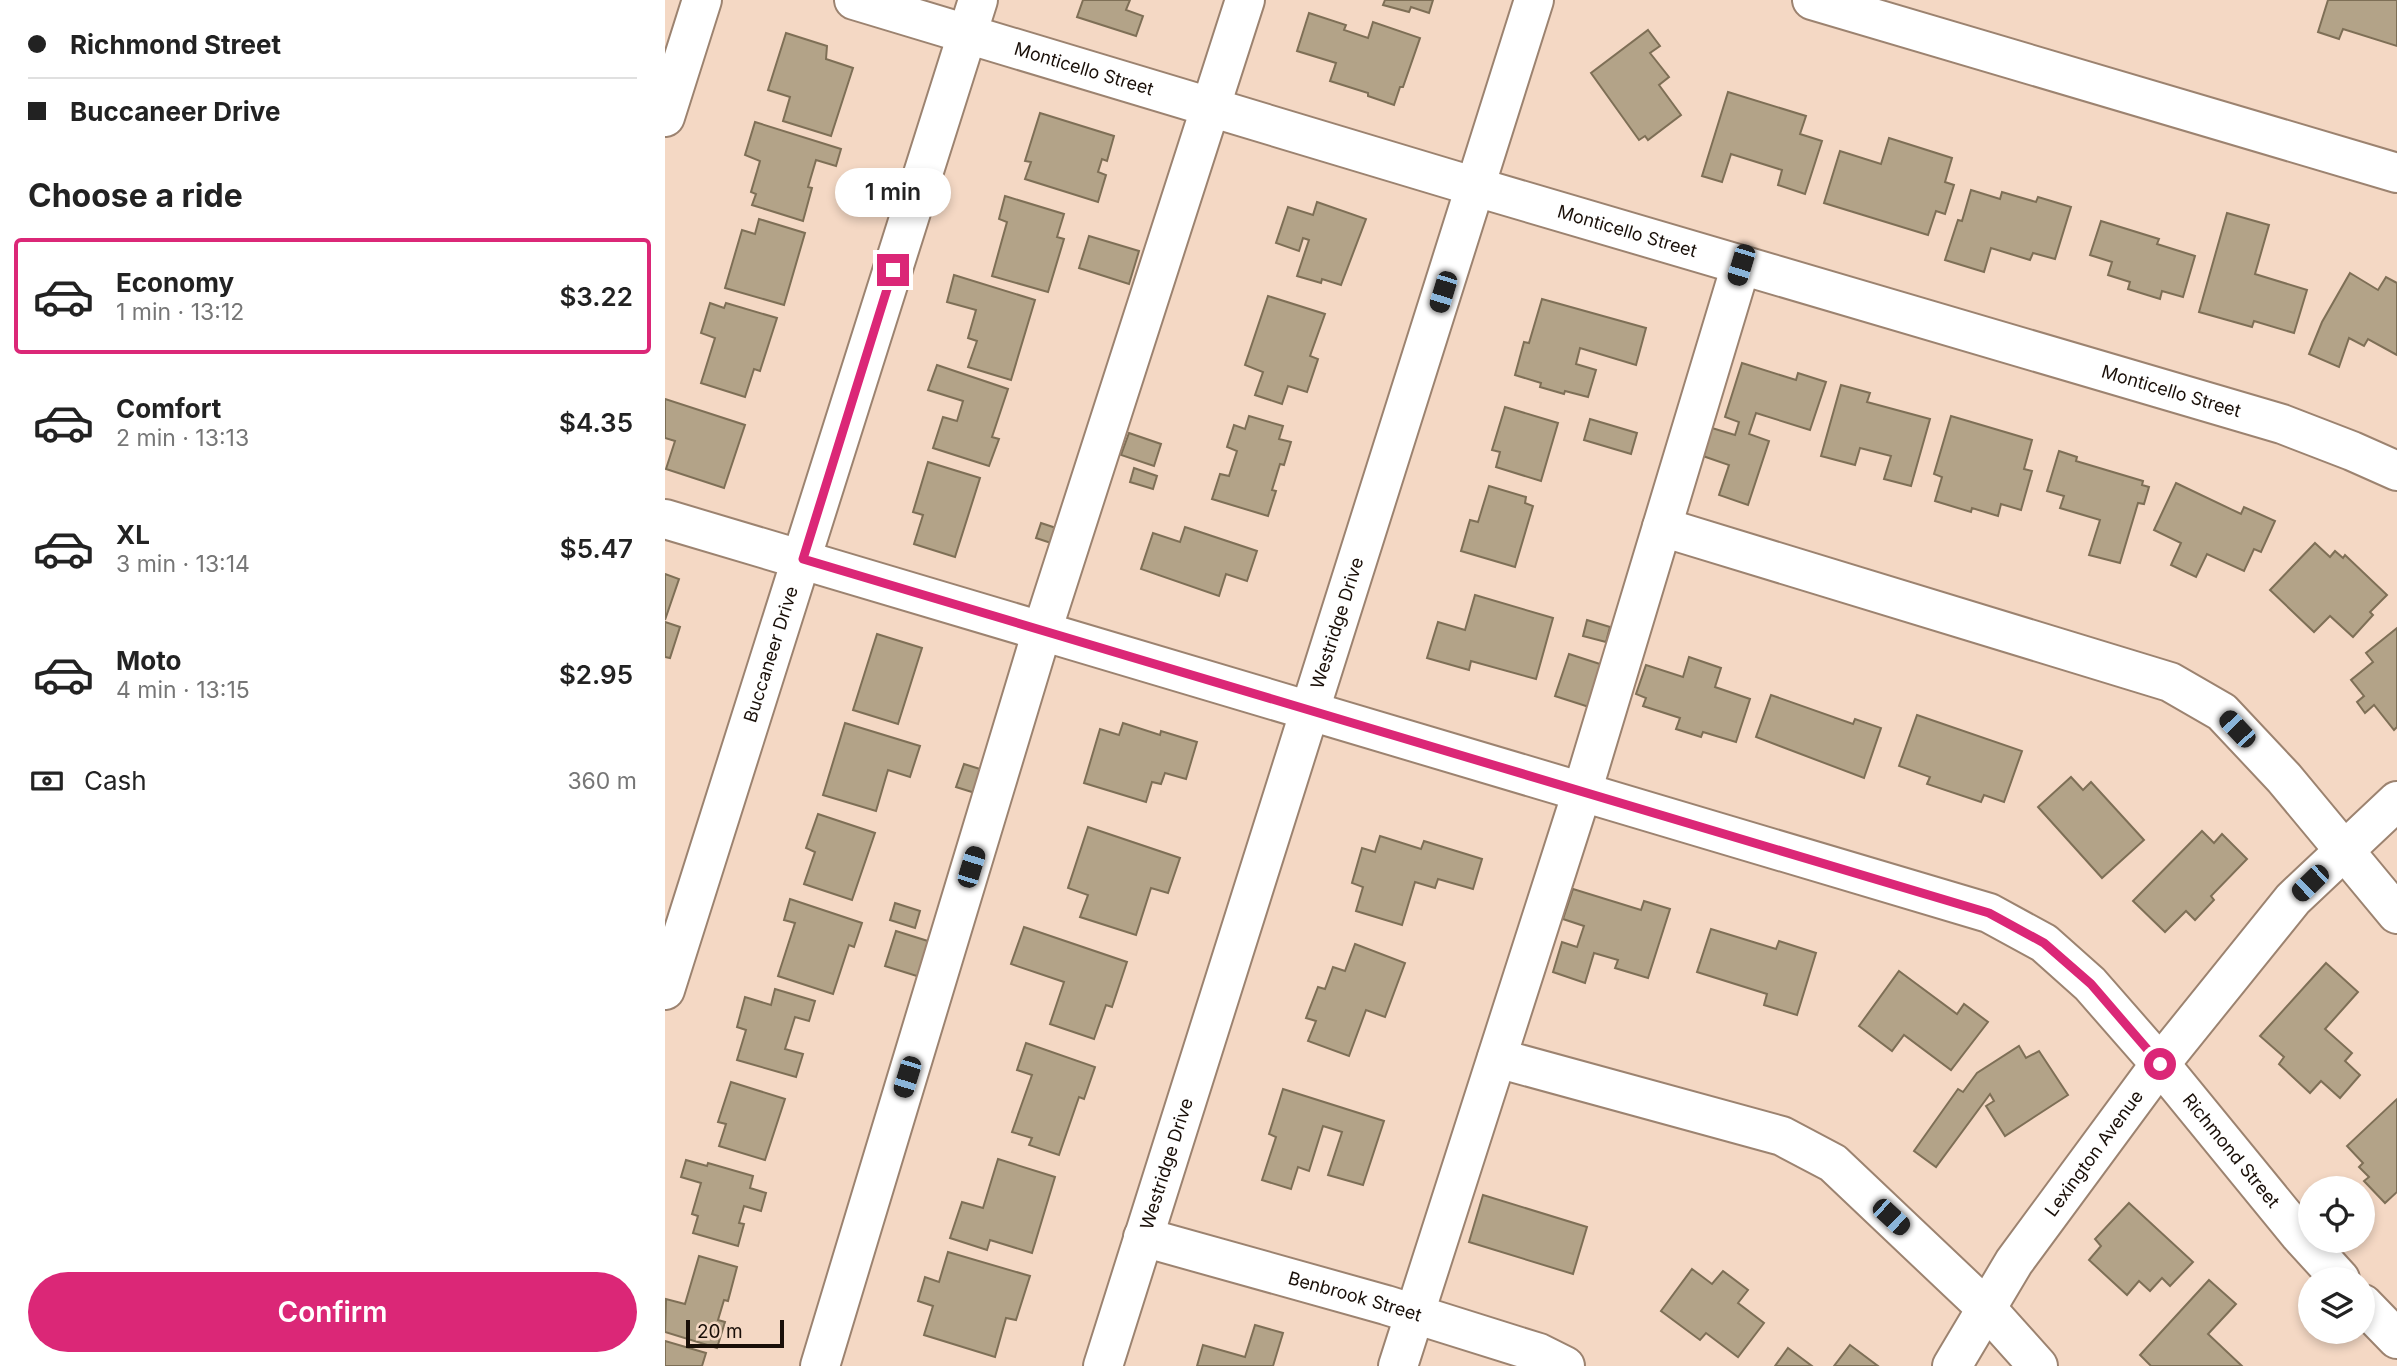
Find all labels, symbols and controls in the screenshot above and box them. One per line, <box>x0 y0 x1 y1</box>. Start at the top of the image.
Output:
text: Richmond Street <box>70 29 281 60</box>
street label: Monticello Street <box>1012 38 1156 99</box>
text: Buccaneer Drive <box>70 96 280 127</box>
callout: 1 min <box>835 168 951 218</box>
text: Choose a ride <box>28 176 243 215</box>
text: 1 min <box>865 178 921 206</box>
street label: Monticello Street <box>1555 201 1699 261</box>
car <box>1725 242 1758 288</box>
route end <box>877 254 909 286</box>
icon: car <box>32 265 95 328</box>
text: Economy <box>116 267 234 298</box>
car <box>1427 269 1460 315</box>
text: $3.22 <box>559 281 633 312</box>
text: 1 min · 13:12 <box>116 298 244 326</box>
street label: Monticello Street <box>2099 360 2243 421</box>
icon: car <box>32 391 95 454</box>
text: Comfort <box>116 393 221 424</box>
text: $4.35 <box>559 407 633 438</box>
text: 2 min · 13:13 <box>116 424 249 452</box>
icon: car <box>32 517 95 580</box>
text: XL <box>116 519 150 550</box>
text: $5.47 <box>560 533 633 564</box>
text: 3 min · 13:14 <box>116 550 250 578</box>
street label: Westridge Drive <box>1306 555 1367 691</box>
street label: Buccaneer Drive <box>739 584 802 725</box>
icon: car <box>32 643 95 706</box>
text: Moto <box>116 645 181 676</box>
text: $2.95 <box>559 659 633 690</box>
text: 4 min · 13:15 <box>116 676 250 704</box>
car <box>2215 706 2260 752</box>
icon: cash <box>28 762 66 800</box>
text: Cash <box>84 765 147 796</box>
text: 360 m <box>567 767 637 795</box>
car <box>955 844 988 890</box>
car <box>2288 861 2333 905</box>
route start <box>2144 1048 2176 1080</box>
car <box>891 1054 924 1100</box>
street label: Lexington Avenue <box>2040 1086 2147 1220</box>
street label: Richmond Street <box>2179 1089 2284 1212</box>
street label: Westridge Drive <box>1136 1095 1197 1232</box>
map controls <box>2298 1176 2375 1344</box>
button: locate <box>2298 1176 2375 1253</box>
car <box>1869 1195 1914 1239</box>
street label: Benbrook Street <box>1286 1267 1424 1326</box>
button: layers <box>2298 1267 2375 1344</box>
button: Confirm <box>28 1272 637 1352</box>
scale bar <box>686 1317 784 1349</box>
text: 20 m <box>697 1320 743 1343</box>

